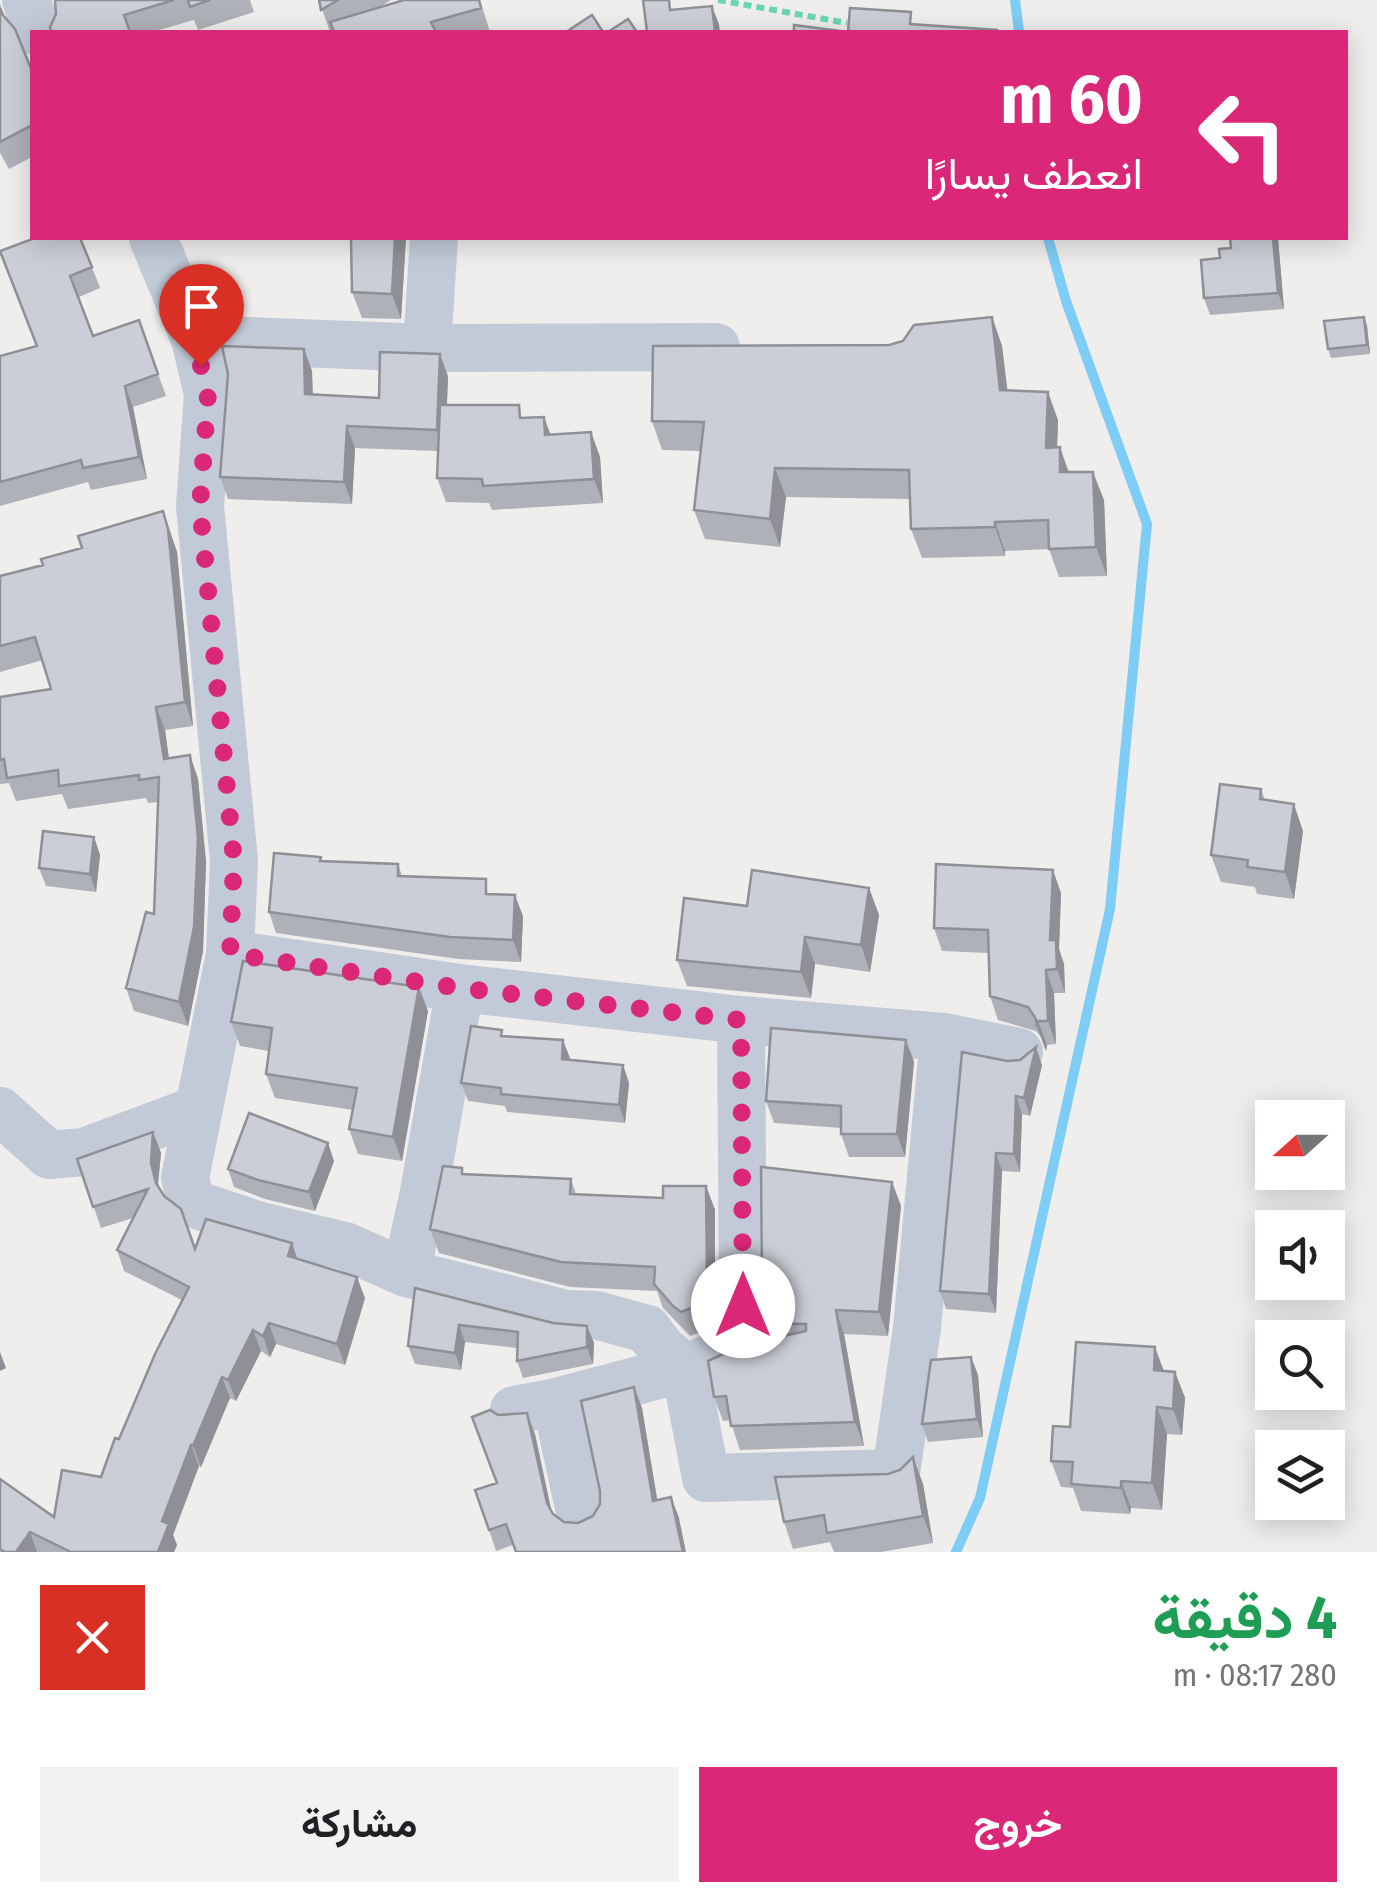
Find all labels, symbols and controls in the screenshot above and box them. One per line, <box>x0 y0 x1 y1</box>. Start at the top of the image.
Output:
text: 60 m <box>1000 58 1143 142</box>
icon: left <box>1178 70 1308 200</box>
text: انعطف يسارًا <box>925 147 1143 201</box>
pin <box>159 264 244 367</box>
icon: arrive <box>174 279 229 334</box>
north arrow <box>1255 1100 1345 1190</box>
map controls <box>1255 1100 1345 1520</box>
button: sound <box>1255 1210 1345 1300</box>
position arrow <box>691 1254 795 1358</box>
button: search <box>1255 1320 1345 1410</box>
button: layers <box>1255 1430 1345 1520</box>
text: 4 دقيقة <box>1152 1582 1337 1654</box>
button: close <box>40 1585 145 1690</box>
text: 280 m · 08:17 <box>1173 1656 1337 1694</box>
button: مشاركة <box>40 1767 679 1882</box>
button: خروج <box>699 1767 1337 1882</box>

